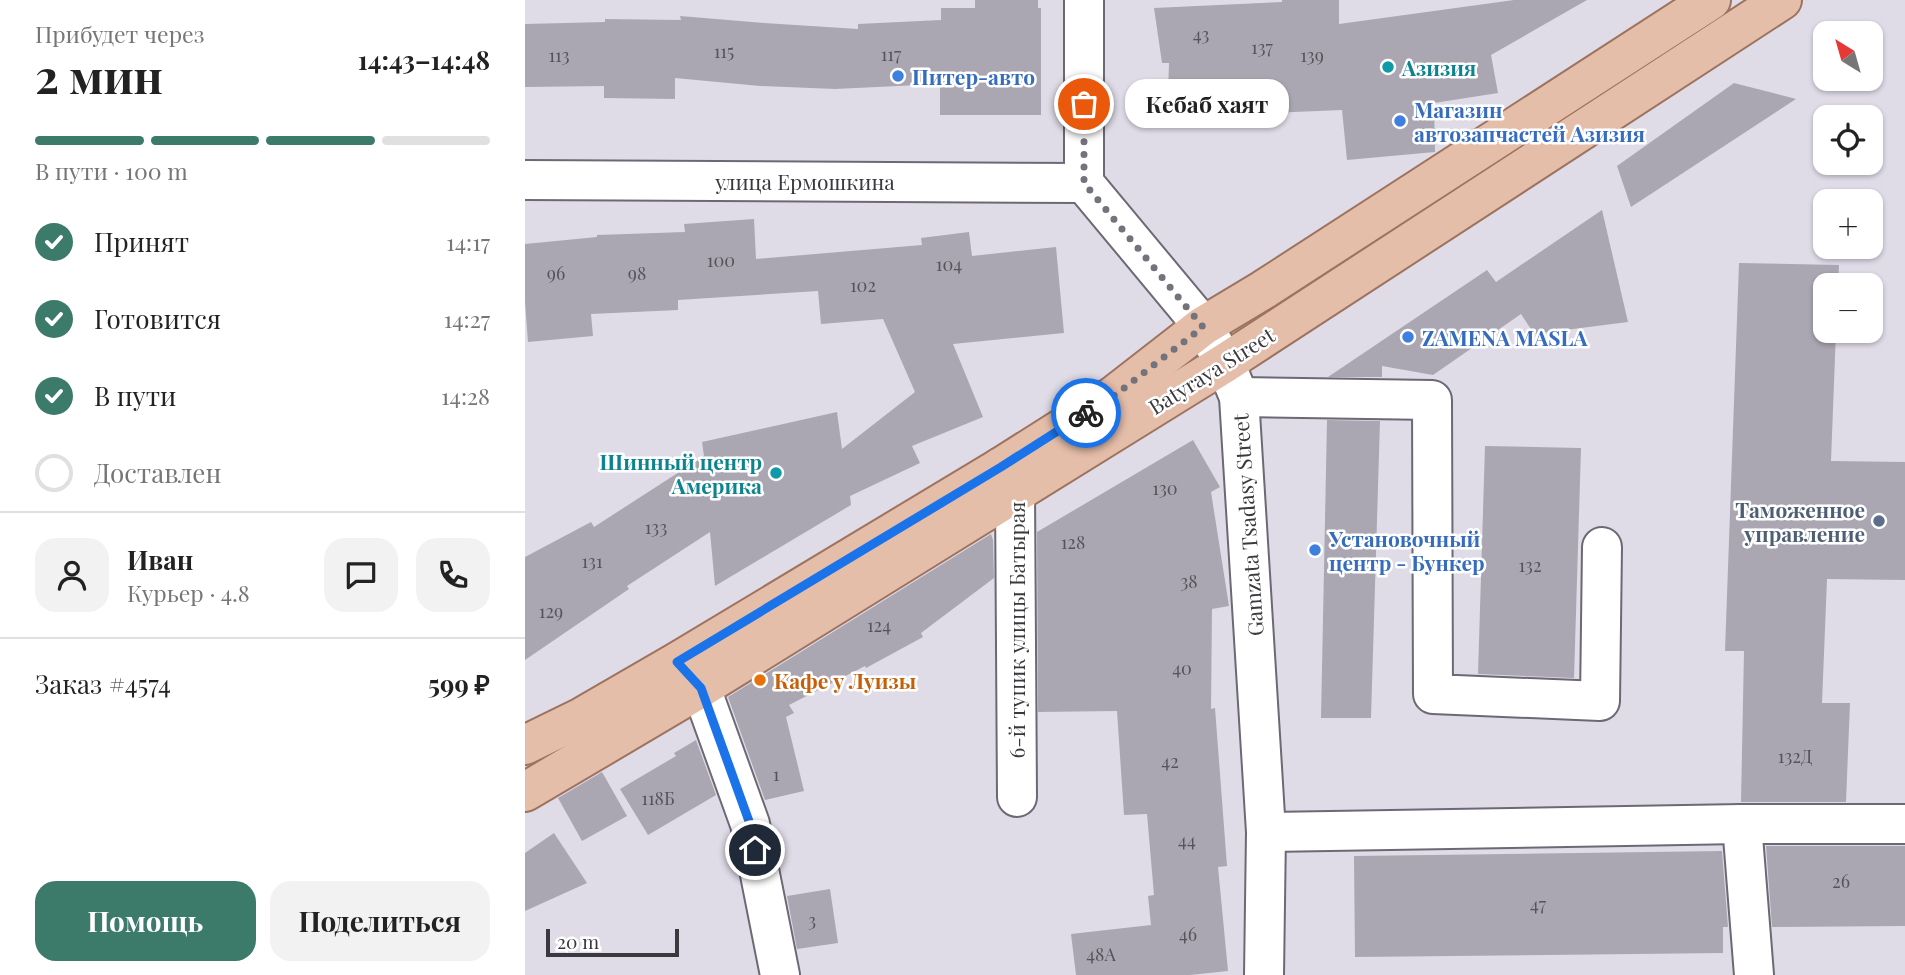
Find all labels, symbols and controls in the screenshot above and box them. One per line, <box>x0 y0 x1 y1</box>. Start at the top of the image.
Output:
text: Прибудет через <box>35 18 204 49</box>
north arrow <box>1813 21 1883 91</box>
map controls <box>1813 21 1883 343</box>
house number: 43 <box>1193 22 1209 46</box>
house number: 137 <box>1251 35 1274 59</box>
house number: 115 <box>714 39 734 63</box>
text: 14:43–14:48 <box>358 42 490 77</box>
house number: 117 <box>881 42 902 66</box>
house number: 113 <box>548 43 570 67</box>
house number: 139 <box>1300 43 1324 67</box>
text: 2 мин <box>35 44 163 106</box>
place label: Азизия <box>1401 53 1476 81</box>
marker: Азизия <box>1380 59 1396 75</box>
place label: Питер-авто <box>912 62 1035 90</box>
marker: Питер-авто <box>890 68 906 84</box>
pin <box>1054 74 1114 134</box>
callout: Кебаб хаят <box>1126 80 1291 128</box>
icon: bag <box>1065 85 1103 123</box>
text: Кебаб хаят <box>1146 88 1268 119</box>
place label: Магазин автозапчастей Азизия <box>1414 95 1645 147</box>
button: locate <box>1813 105 1883 175</box>
marker: Магазин автозапчастей Азизия <box>1392 113 1408 129</box>
text: В пути · 100 m <box>35 155 188 186</box>
street label: улица Ермошкина <box>714 167 895 195</box>
button: + <box>1813 189 1883 259</box>
icon: check <box>35 223 73 261</box>
text: Принят <box>94 224 189 259</box>
text: 14:17 <box>446 226 490 257</box>
house number: 100 <box>707 248 735 272</box>
house number: 104 <box>936 252 962 276</box>
house number: 96 <box>547 261 565 285</box>
house number: 98 <box>628 261 646 285</box>
house number: 102 <box>850 273 876 297</box>
button: − <box>1813 273 1883 343</box>
icon: check <box>35 300 73 338</box>
text: Готовится <box>94 301 221 336</box>
text: 14:27 <box>444 303 490 334</box>
street label: Batyraya Street <box>1143 320 1280 420</box>
place label: ZAMENA MASLA <box>1422 323 1588 351</box>
marker: ZAMENA MASLA <box>1400 329 1416 345</box>
icon: check <box>35 377 73 415</box>
text: В пути <box>94 378 176 413</box>
courier <box>1051 378 1121 448</box>
text: 14:28 <box>441 380 490 411</box>
icon: bike <box>1067 394 1105 432</box>
street label: Gamzata Tsadasy Street <box>1225 412 1269 637</box>
place label: Шинный центр Америка <box>600 447 762 499</box>
text: Доставлен <box>94 455 221 490</box>
marker: Шинный центр Америка <box>768 465 784 481</box>
house number: 130 <box>1152 476 1178 500</box>
place label: Таможенное управление <box>1735 495 1865 547</box>
street label: 6-й тупик улицы Батырая <box>1002 502 1030 759</box>
marker: Таможенное управление <box>1871 513 1887 529</box>
house number: 133 <box>645 515 667 539</box>
place label: Установочный центр - Бункер <box>1328 524 1485 576</box>
house number: 128 <box>1061 530 1085 554</box>
button: person <box>35 538 109 612</box>
button: chat <box>324 538 398 612</box>
button: phone <box>416 538 490 612</box>
text: Иван <box>127 542 193 577</box>
marker: Установочный центр - Бункер <box>1307 542 1323 558</box>
house number: 131 <box>581 549 603 573</box>
house number: 132 <box>1518 553 1542 577</box>
house number: 38 <box>1180 569 1198 593</box>
text: Курьер · 4.8 <box>127 577 250 608</box>
house number: 129 <box>539 599 563 623</box>
house number: 124 <box>867 613 891 637</box>
house number: 40 <box>1172 656 1192 680</box>
text: Заказ #4574 <box>35 666 171 701</box>
text: 599 ₽ <box>428 666 490 701</box>
place label: Кафе у Луизы <box>774 666 916 694</box>
marker: Кафе у Луизы <box>752 672 768 688</box>
house number: 132Д <box>1778 744 1812 768</box>
house number: 42 <box>1161 749 1179 773</box>
house number: 1 <box>773 762 780 786</box>
house number: 118Б <box>641 786 675 810</box>
pin <box>725 820 785 880</box>
house number: 44 <box>1178 828 1196 852</box>
icon: home <box>736 831 774 869</box>
house number: 26 <box>1832 869 1850 893</box>
button: Помощь <box>35 881 256 961</box>
button: Поделиться <box>270 881 490 961</box>
house number: 47 <box>1530 892 1547 916</box>
house number: 3 <box>808 908 816 932</box>
house number: 46 <box>1179 922 1197 946</box>
scale bar <box>546 926 679 958</box>
text: 20 m <box>557 928 599 954</box>
house number: 48А <box>1086 942 1116 966</box>

